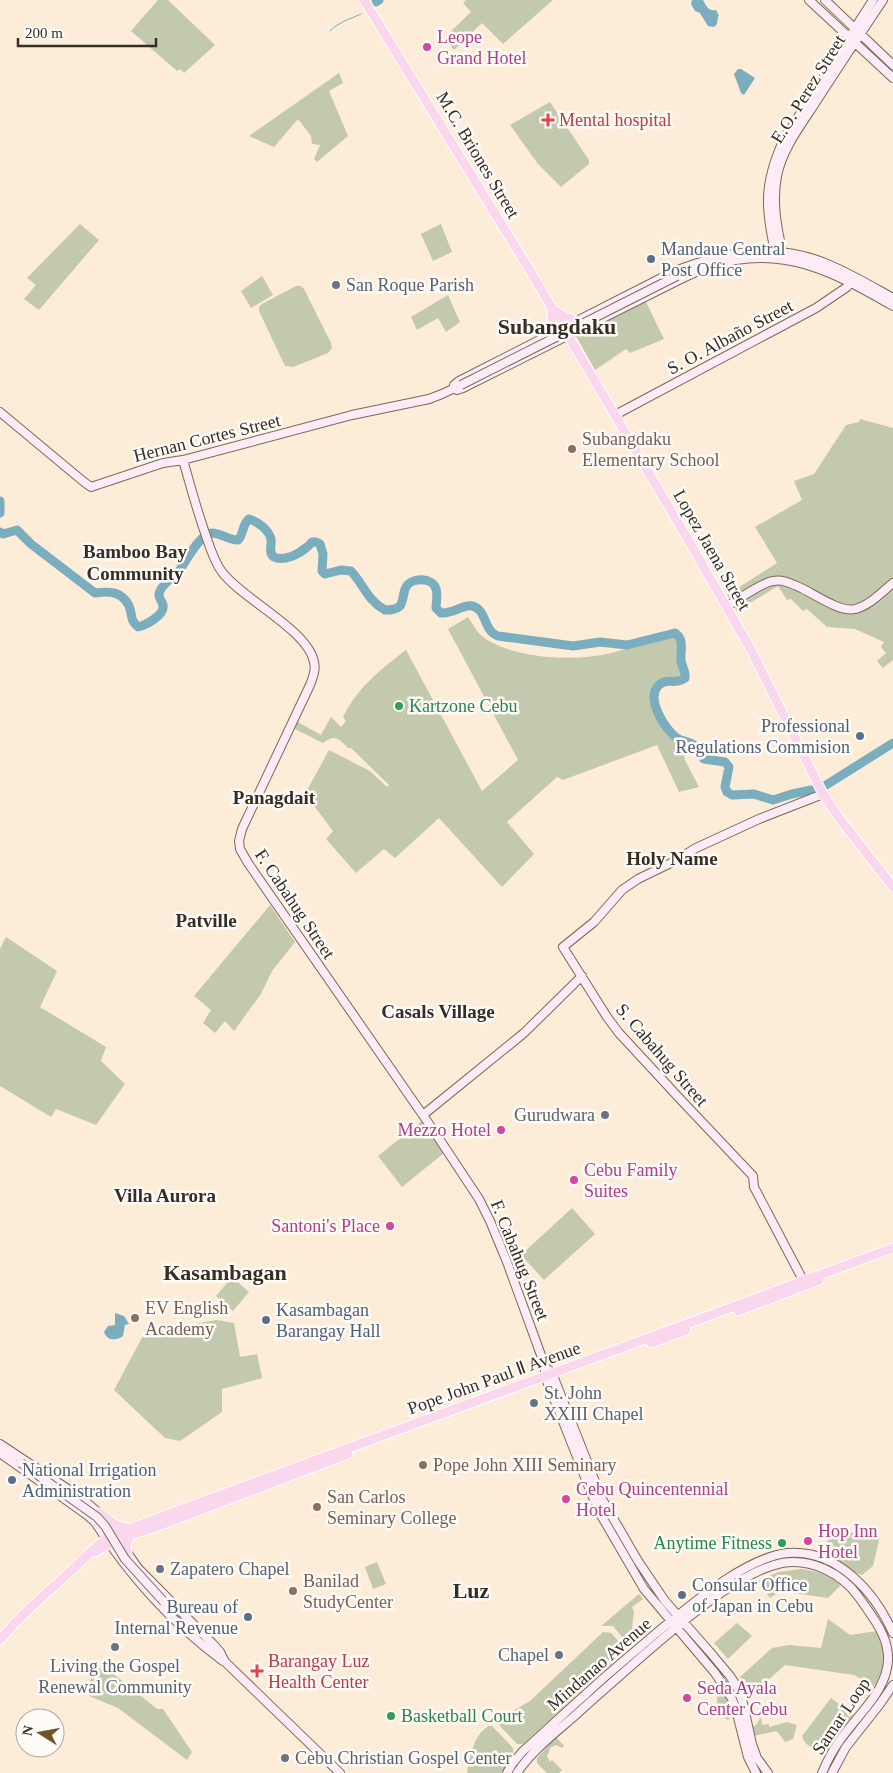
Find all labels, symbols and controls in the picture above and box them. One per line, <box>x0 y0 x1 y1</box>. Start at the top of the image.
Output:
scale bar <box>18 15 155 47</box>
text: 200 m <box>25 25 63 41</box>
place label: Leope Grand Hotel <box>437 27 526 68</box>
street label: E.O. Perez Street <box>767 31 849 147</box>
marker: Leope Grand Hotel <box>421 41 433 53</box>
street label: M.C. Briones Street <box>432 88 524 222</box>
place label: Mental hospital <box>559 110 671 130</box>
marker: Mental hospital <box>541 113 555 127</box>
place label: Mandaue Central Post Office <box>661 239 785 280</box>
marker: Mandaue Central Post Office <box>645 253 657 265</box>
place label: San Roque Parish <box>346 275 474 295</box>
marker: San Roque Parish <box>330 279 342 291</box>
street label: S. O. Albaño Street <box>664 295 796 379</box>
district label: Subangdaku <box>498 314 616 339</box>
street label: Hernan Cortes Street <box>131 410 283 466</box>
place label: Subangdaku Elementary School <box>582 429 719 470</box>
marker: Subangdaku Elementary School <box>566 443 578 455</box>
street label: Lopez Jaena Street <box>669 486 755 614</box>
district label: Bamboo Bay Community <box>83 541 187 584</box>
place label: Kartzone Cebu <box>409 696 517 716</box>
marker: Kartzone Cebu <box>393 700 405 712</box>
place label: Professional Regulations Commision <box>675 716 850 757</box>
marker: Professional Regulations Commision <box>854 730 866 742</box>
district label: Panagdait <box>233 787 316 808</box>
street label: F. Cabahug Street <box>251 845 339 963</box>
district label: Holy Name <box>626 848 718 869</box>
district label: Patville <box>175 910 237 931</box>
street label: S. Cabahug Street <box>612 1000 712 1110</box>
district label: Casals Village <box>381 1001 495 1022</box>
place label: Gurudwara <box>514 1105 595 1125</box>
marker: Gurudwara <box>599 1109 611 1121</box>
place label: Mezzo Hotel <box>398 1120 491 1140</box>
marker: Mezzo Hotel <box>495 1124 507 1136</box>
place label: Cebu Family Suites <box>584 1160 678 1201</box>
marker: Cebu Family Suites <box>568 1174 580 1186</box>
district label: Villa Aurora <box>114 1185 216 1206</box>
street label: F. Cabahug Street <box>487 1197 553 1323</box>
place label: Santoni's Place <box>271 1216 380 1236</box>
marker: Santoni's Place <box>384 1220 396 1232</box>
district label: Kasambagan <box>163 1260 287 1285</box>
place label: EV English Academy <box>145 1298 228 1339</box>
place label: Kasambagan Barangay Hall <box>276 1300 380 1341</box>
marker: EV English Academy <box>129 1312 141 1324</box>
marker: Kasambagan Barangay Hall <box>260 1314 272 1326</box>
street label: Pope John Paul Ⅱ Avenue <box>405 1337 583 1419</box>
place label: St. John XXIII Chapel <box>544 1383 643 1424</box>
marker: St. John XXIII Chapel <box>528 1397 540 1409</box>
place label: Pope John XIII Seminary <box>433 1455 616 1475</box>
marker: Pope John XIII Seminary <box>417 1459 429 1471</box>
place label: National Irrigation Administration <box>22 1460 156 1501</box>
marker: National Irrigation Administration <box>6 1474 18 1486</box>
place label: Cebu Quincentennial Hotel <box>576 1479 728 1520</box>
place label: San Carlos Seminary College <box>327 1487 456 1528</box>
marker: Cebu Quincentennial Hotel <box>560 1493 572 1505</box>
marker: San Carlos Seminary College <box>311 1501 323 1513</box>
place label: Hop Inn Hotel <box>818 1521 878 1562</box>
place label: Anytime Fitness <box>653 1533 772 1553</box>
marker: Hop Inn Hotel <box>802 1535 814 1547</box>
marker: Anytime Fitness <box>776 1537 788 1549</box>
place label: Zapatero Chapel <box>170 1559 289 1579</box>
marker: Zapatero Chapel <box>154 1563 166 1575</box>
place label: Banilad StudyCenter <box>303 1571 393 1612</box>
place label: Consular Office of Japan in Cebu <box>692 1575 813 1616</box>
district label: Luz <box>453 1578 490 1603</box>
marker: Banilad StudyCenter <box>287 1585 299 1597</box>
marker: Consular Office of Japan in Cebu <box>676 1589 688 1601</box>
place label: Bureau of Internal Revenue <box>115 1597 238 1638</box>
marker: Bureau of Internal Revenue <box>242 1611 254 1623</box>
street label: Mindanao Avenue <box>543 1613 655 1715</box>
marker: Living the Gospel Renewal Community <box>109 1641 121 1653</box>
place label: Chapel <box>498 1645 549 1665</box>
marker: Chapel <box>553 1649 565 1661</box>
place label: Barangay Luz Health Center <box>268 1651 369 1692</box>
place label: Living the Gospel Renewal Community <box>38 1656 192 1697</box>
marker: Barangay Luz Health Center <box>250 1664 264 1678</box>
street label: Samar Loop <box>808 1674 874 1758</box>
place label: Seda Ayala Center Cebu <box>697 1678 787 1719</box>
marker: Seda Ayala Center Cebu <box>681 1692 693 1704</box>
place label: Basketball Court <box>401 1706 522 1726</box>
north arrow <box>15 1708 65 1758</box>
marker: Basketball Court <box>385 1710 397 1722</box>
text: N <box>19 1724 36 1737</box>
place label: Cebu Christian Gospel Center <box>295 1748 511 1768</box>
marker: Cebu Christian Gospel Center <box>279 1752 291 1764</box>

